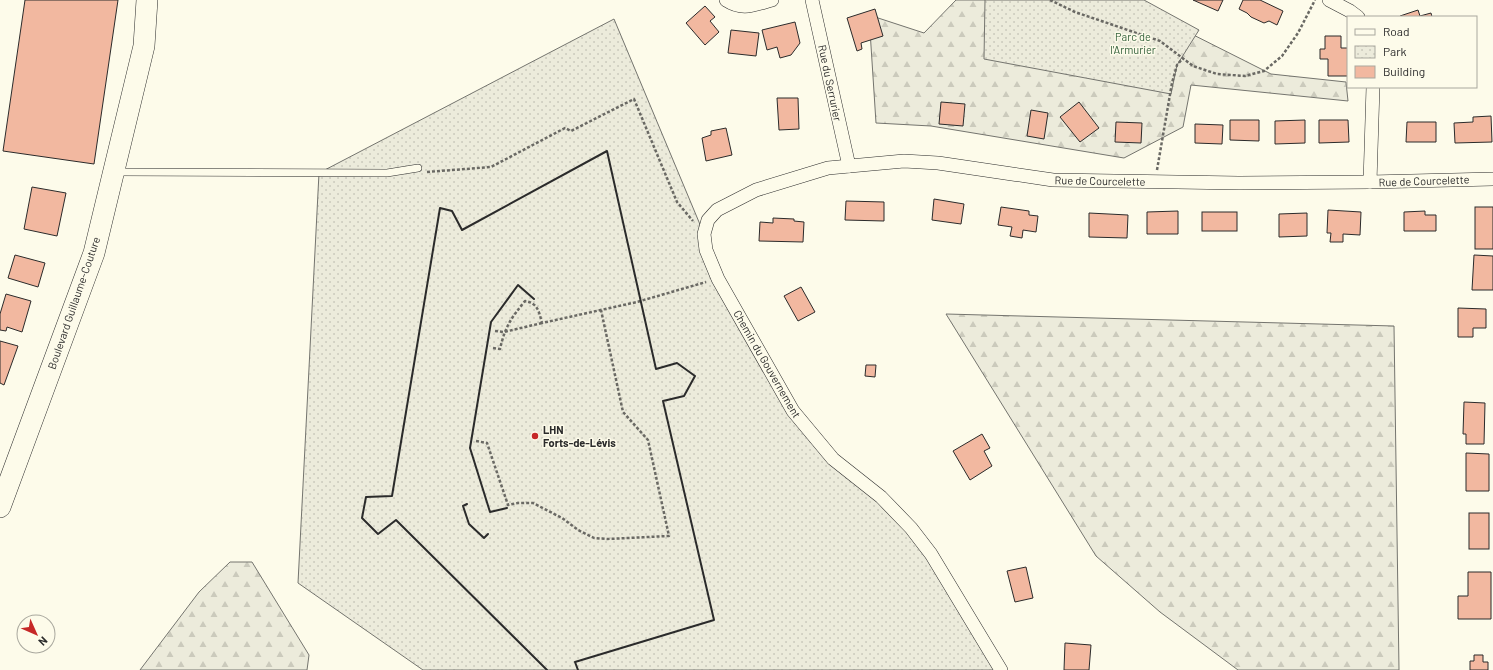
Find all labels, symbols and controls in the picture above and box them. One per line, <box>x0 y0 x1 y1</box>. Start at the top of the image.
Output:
legend <box>1347 16 1477 88</box>
text: Road <box>1383 24 1410 38</box>
park label: Parc de l'Armurier <box>1110 30 1156 56</box>
street label: Rue du Serrurier <box>816 44 845 122</box>
text: Park <box>1383 44 1407 58</box>
text: Building <box>1383 64 1425 78</box>
street label: Rue de Courcelette <box>1378 172 1470 189</box>
street label: Rue de Courcelette <box>1054 173 1146 188</box>
street label: Boulevard Guillaume-Couture <box>45 235 102 371</box>
street label: Chemin du Gouvernement <box>731 307 804 420</box>
place label: LHN Forts-de-Lévis <box>543 423 616 449</box>
marker: LHN Forts-de-Lévis <box>530 431 540 441</box>
north arrow <box>16 614 56 654</box>
text: N <box>36 634 51 649</box>

